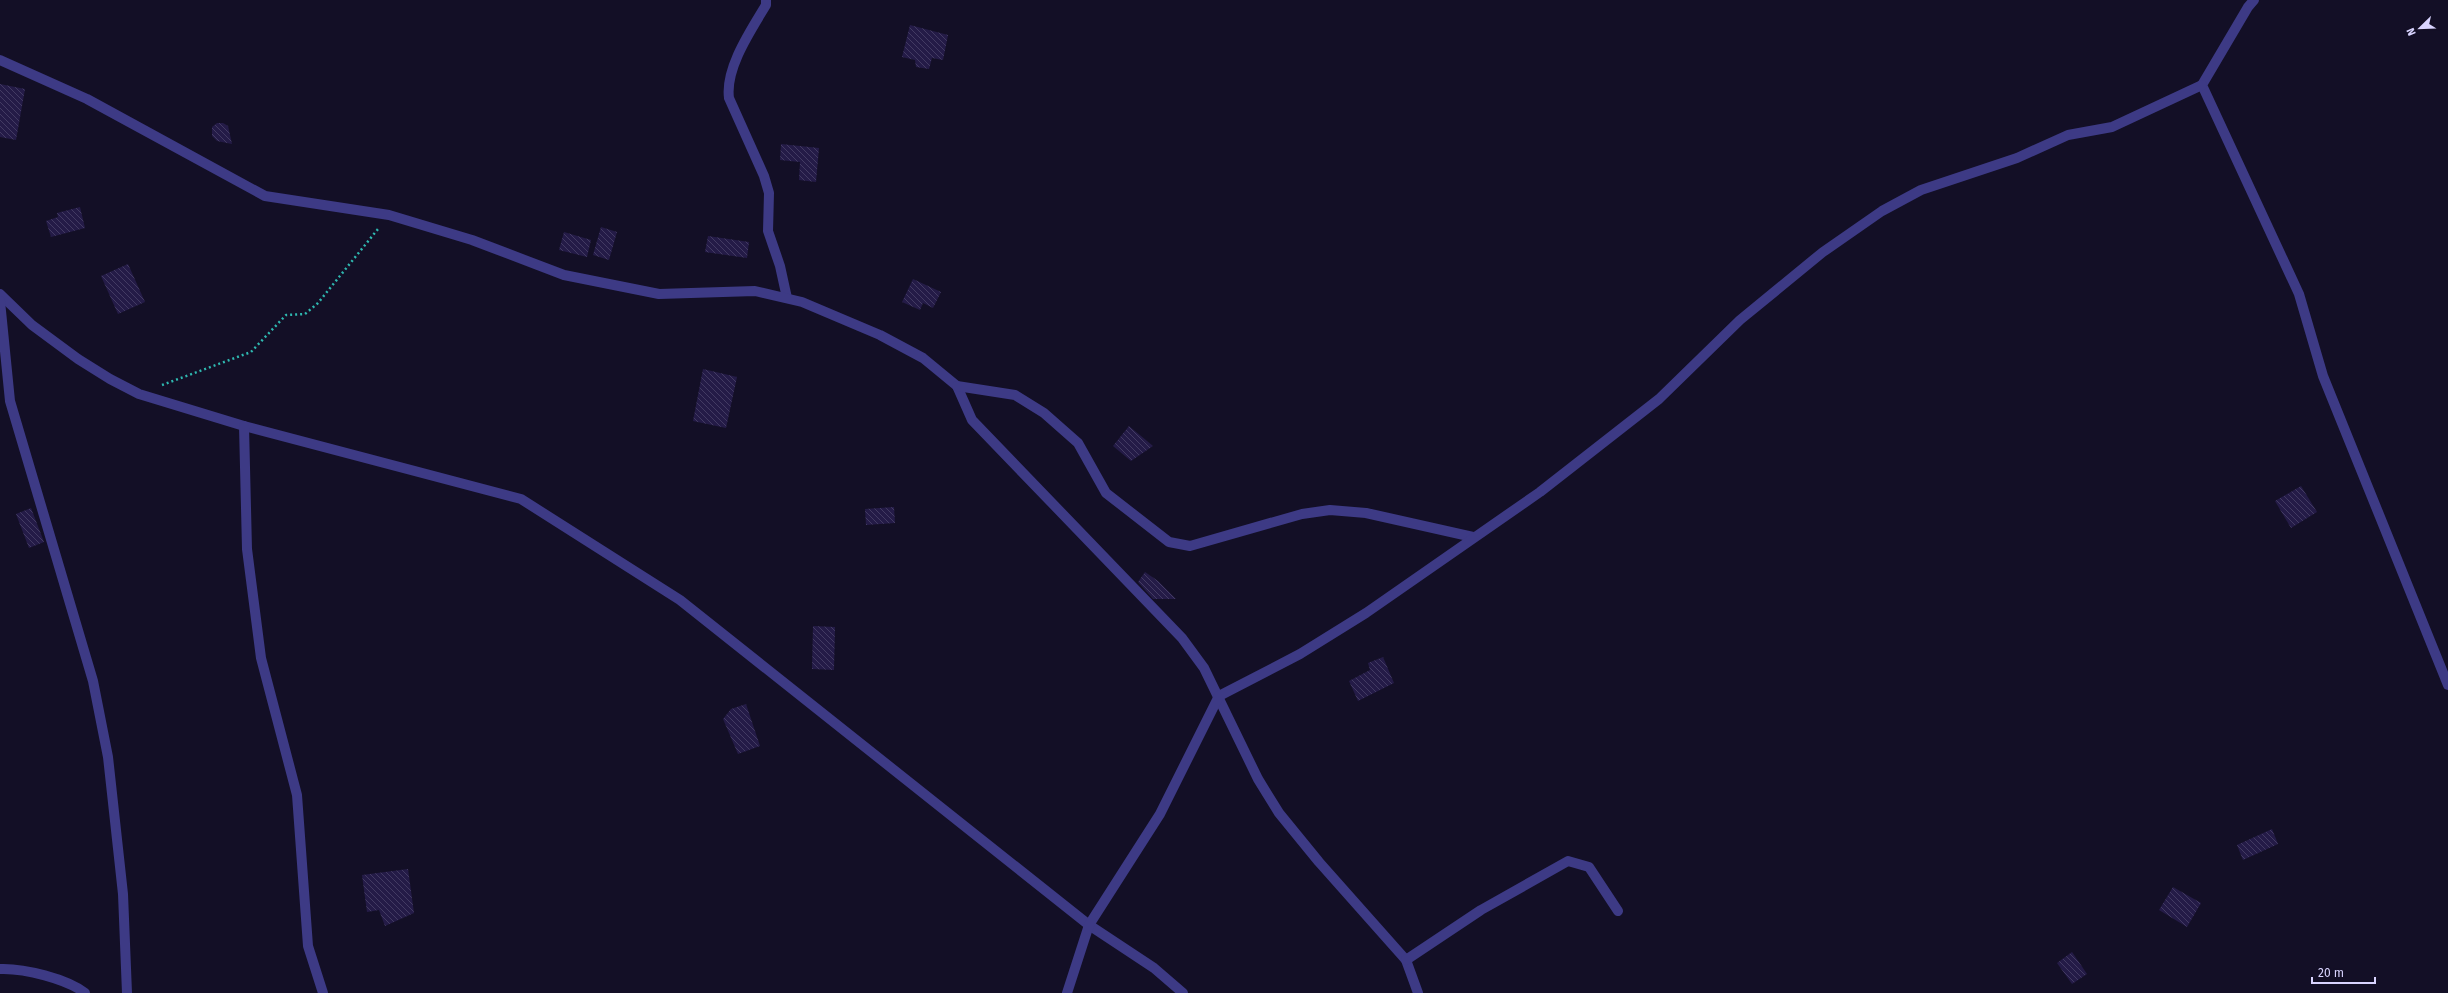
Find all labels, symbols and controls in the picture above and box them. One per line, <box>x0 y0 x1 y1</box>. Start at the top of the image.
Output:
north arrow <box>2400 8 2440 48</box>
text: N <box>2404 26 2419 38</box>
scale bar <box>2312 959 2375 985</box>
text: 20 m <box>2318 966 2344 980</box>

